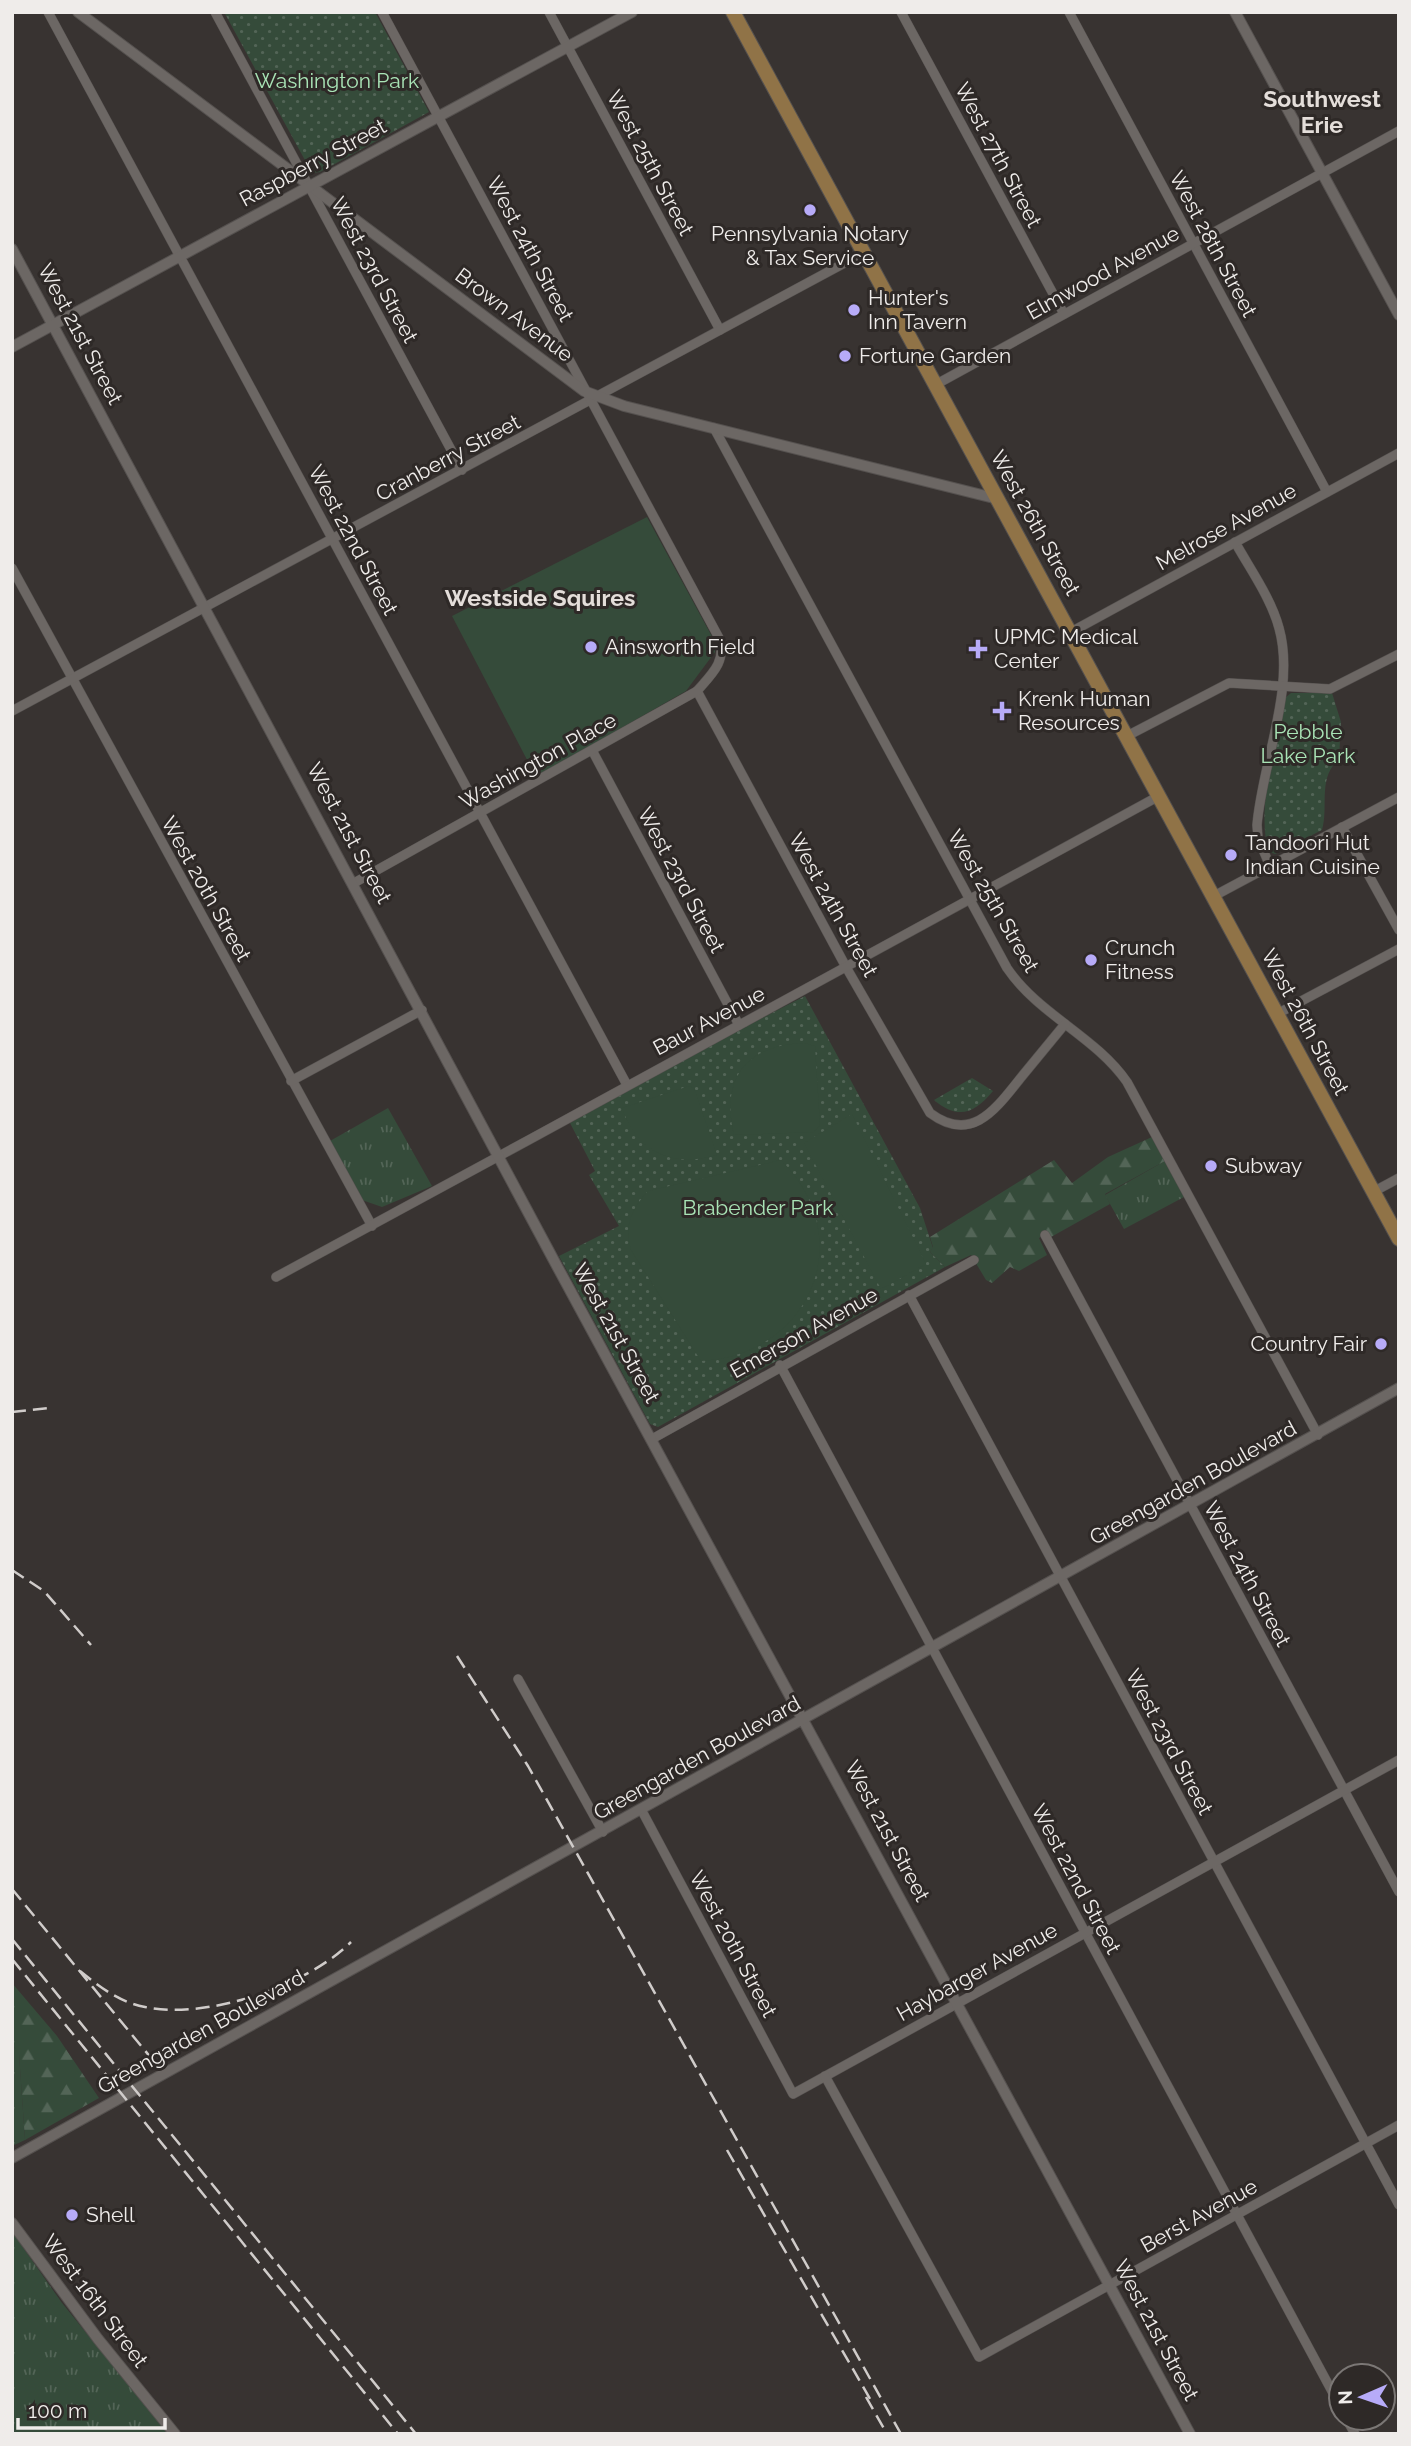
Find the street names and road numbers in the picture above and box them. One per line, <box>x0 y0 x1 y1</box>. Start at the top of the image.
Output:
street label: West 27th Street <box>950 78 1047 231</box>
street label: West 25th Street <box>602 86 699 240</box>
street label: Raspberry Street <box>235 113 390 212</box>
street label: West 28th Street <box>1164 167 1262 321</box>
street label: West 24th Street <box>482 172 579 326</box>
street label: West 23rd Street <box>326 193 423 347</box>
street label: Elmwood Avenue <box>1022 220 1183 325</box>
street label: West 21st Street <box>33 259 128 409</box>
street label: Brown Avenue <box>451 262 578 367</box>
street label: Cranberry Street <box>371 409 524 506</box>
street label: West 26th Street <box>985 446 1086 600</box>
street label: West 22nd Street <box>303 461 403 619</box>
street label: Melrose Avenue <box>1151 478 1300 575</box>
street label: Washington Place <box>455 707 621 814</box>
street label: West 21st Street <box>302 758 397 908</box>
street label: West 23rd Street <box>633 803 730 957</box>
street label: West 20th Street <box>156 812 257 966</box>
street label: West 25th Street <box>942 825 1044 977</box>
street label: West 24th Street <box>784 828 883 981</box>
street label: West 26th Street <box>1256 944 1354 1099</box>
street label: Baur Avenue <box>649 981 769 1061</box>
street label: West 21st Street <box>568 1258 665 1407</box>
street label: Emerson Avenue <box>726 1282 882 1383</box>
street label: Greengarden Boulevard <box>1085 1415 1301 1550</box>
street label: West 24th Street <box>1199 1497 1296 1651</box>
street label: West 23rd Street <box>1121 1665 1218 1819</box>
street label: Greengarden Boulevard <box>589 1690 805 1825</box>
street label: West 21st Street <box>840 1756 935 1906</box>
street label: West 22nd Street <box>1026 1800 1126 1958</box>
street label: West 20th Street <box>684 1866 783 2021</box>
street label: Haybarger Avenue <box>892 1917 1062 2026</box>
street label: Greengarden Boulevard <box>93 1964 309 2099</box>
street label: Berst Avenue <box>1136 2173 1261 2258</box>
street label: West 16th Street <box>37 2229 154 2372</box>
street label: West 21st Street <box>1109 2255 1204 2405</box>

